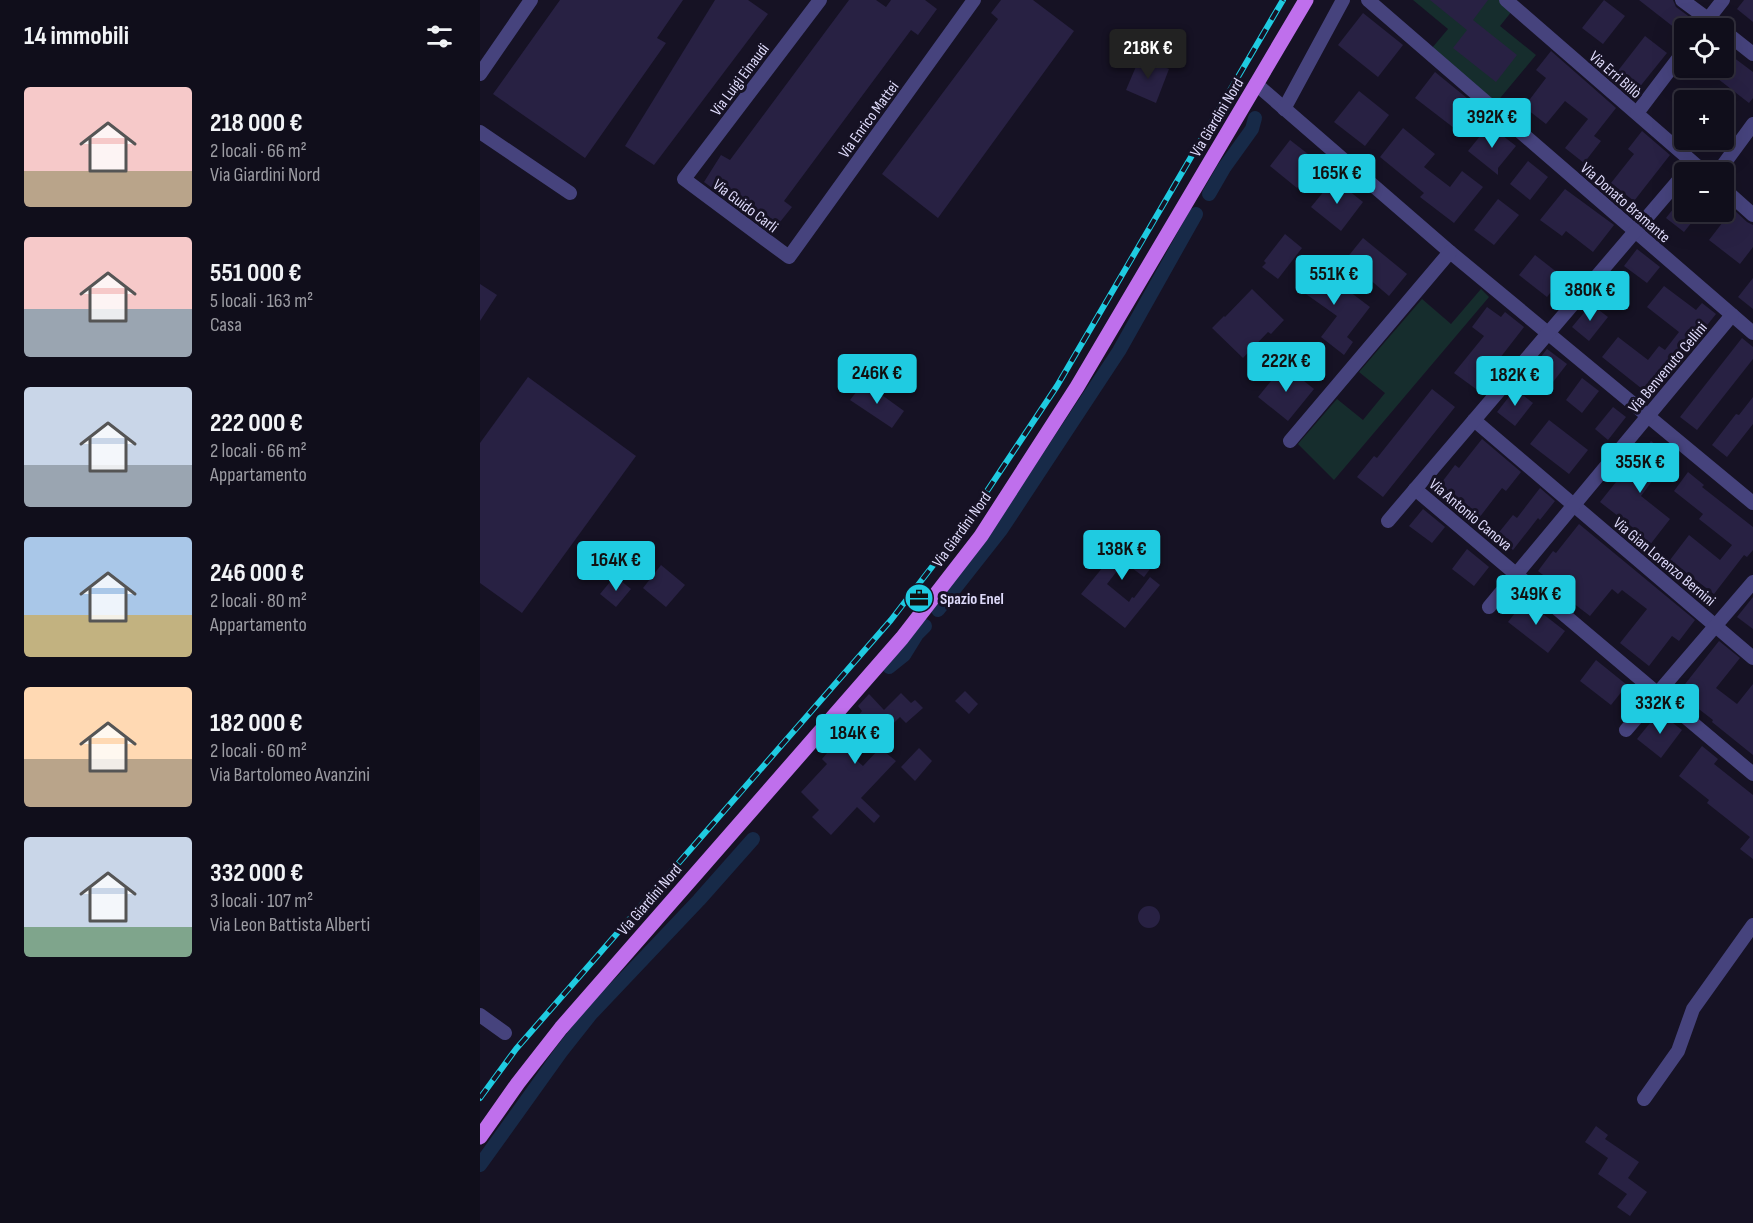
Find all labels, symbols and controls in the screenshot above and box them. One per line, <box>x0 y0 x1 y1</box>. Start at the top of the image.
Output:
map controls <box>1674 18 1734 222</box>
button: locate <box>1674 18 1734 78</box>
icon: filters <box>423 20 456 53</box>
text: 14 immobili <box>24 21 129 52</box>
pin: 218K € <box>1099 29 1197 80</box>
text: 218K € <box>1123 36 1173 60</box>
street label: Via Luigi Einaudi <box>707 40 773 120</box>
street label: Via Erri Billò <box>1585 47 1645 103</box>
street label: Via Giardini Nord <box>1186 75 1248 160</box>
street label: Via Enrico Mattei <box>835 78 903 162</box>
button: + <box>1674 90 1734 150</box>
pin: 392K € <box>1443 98 1541 149</box>
text: 392K € <box>1467 105 1517 129</box>
text: 218 000 € <box>210 108 302 139</box>
icon: home <box>72 111 144 183</box>
text: 2 locali · 66 m² <box>210 139 307 163</box>
pin: 165K € <box>1288 154 1386 205</box>
street label: Via Donato Bramante <box>1576 159 1674 247</box>
text: 165K € <box>1312 161 1362 185</box>
button: − <box>1674 162 1734 222</box>
text: Via Giardini Nord <box>210 163 320 187</box>
street label: Via Guido Carli <box>709 175 782 237</box>
pin: 551K € <box>1285 255 1383 306</box>
text: 551 000 € <box>210 258 302 289</box>
icon: home <box>72 261 144 333</box>
text: 551K € <box>1310 262 1358 286</box>
pin: 380K € <box>1541 271 1639 322</box>
text: 380K € <box>1564 278 1616 302</box>
text: 5 locali · 163 m² <box>210 289 313 313</box>
text: Casa <box>210 313 242 337</box>
street label: Via Benvenuto Cellini <box>1625 319 1712 417</box>
pin: 222K € <box>1237 342 1335 393</box>
text: 222K € <box>1261 349 1311 373</box>
pin: 246K € <box>828 354 926 405</box>
pin: 182K € <box>1466 356 1564 407</box>
text: 246K € <box>852 361 902 385</box>
text: 182K € <box>1490 363 1540 387</box>
text: 222 000 € <box>210 408 303 439</box>
icon: home <box>72 411 144 483</box>
text: 2 locali · 66 m² <box>210 439 307 463</box>
pin: 355K € <box>1591 443 1689 494</box>
text: 355K € <box>1615 450 1665 474</box>
text: Appartamento <box>210 463 307 487</box>
street label: Via Antonio Canova <box>1425 475 1515 555</box>
street label: Via Giardini Nord <box>929 489 996 571</box>
street label: Via Gian Lorenzo Bernini <box>1609 514 1719 611</box>
pin: 138K € <box>1073 530 1171 581</box>
text: 138K € <box>1097 537 1147 561</box>
pin: 164K € <box>567 541 665 592</box>
text: 164K € <box>591 548 641 572</box>
text: 246 000 € <box>210 558 304 589</box>
icon: home <box>72 561 144 633</box>
pin: 349K € <box>1487 575 1585 626</box>
office icon: Spazio Enel <box>903 582 935 614</box>
text: 349K € <box>1511 582 1562 606</box>
text: 2 locali · 80 m² <box>210 589 307 613</box>
place label: Spazio Enel <box>940 590 1004 609</box>
text: Appartamento <box>210 613 307 637</box>
pin: 332K € <box>1611 684 1709 735</box>
text: 332K € <box>1635 691 1685 715</box>
text: 182 000 € <box>210 708 303 739</box>
icon: home <box>72 711 144 783</box>
pin: 184K € <box>806 714 904 765</box>
text: 184K € <box>830 721 880 745</box>
text: 2 locali · 60 m² <box>210 739 307 763</box>
text: Via Bartolomeo Avanzini <box>210 763 370 787</box>
text: 332 000 € <box>210 858 303 889</box>
street label: Via Giardini Nord <box>614 860 686 940</box>
icon: home <box>72 861 144 933</box>
text: 3 locali · 107 m² <box>210 889 313 913</box>
text: Via Leon Battista Alberti <box>210 913 370 937</box>

